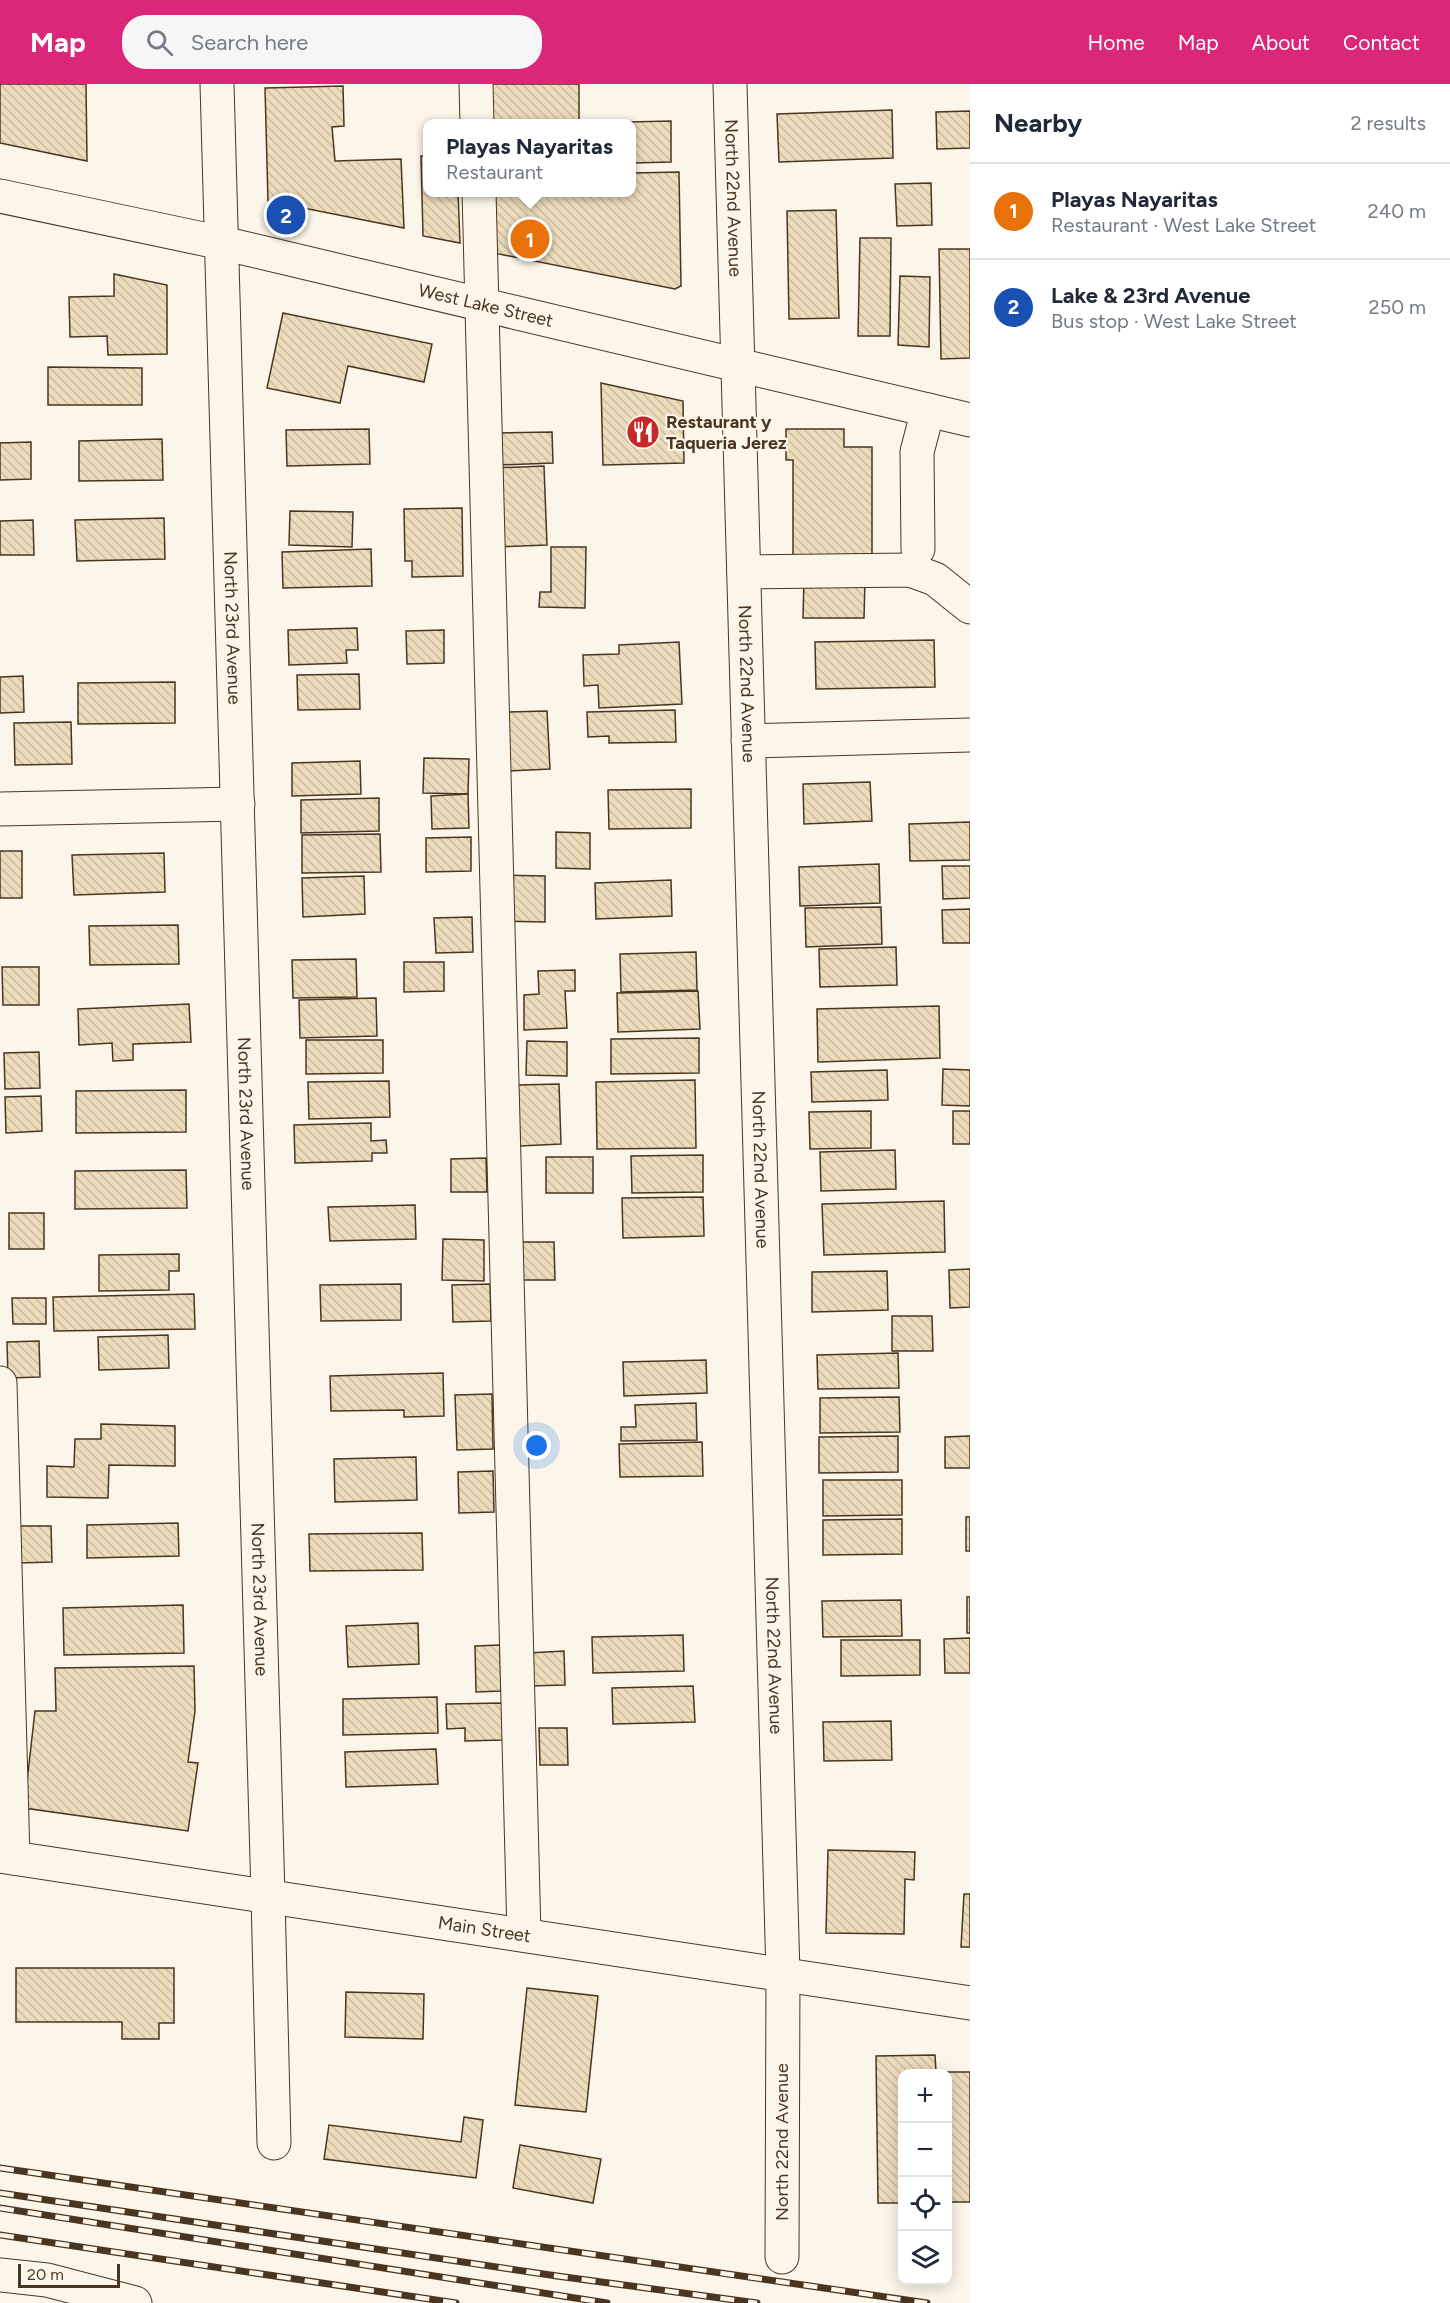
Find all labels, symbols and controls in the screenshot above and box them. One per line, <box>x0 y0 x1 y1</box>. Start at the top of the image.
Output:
search box <box>122 15 542 69</box>
text: Map <box>30 25 86 59</box>
icon: search <box>143 26 176 59</box>
text: Search here <box>191 29 308 56</box>
text: Home <box>1088 30 1145 55</box>
text: Map <box>1178 30 1219 55</box>
text: About <box>1252 30 1310 55</box>
text: Contact <box>1343 30 1420 55</box>
text: Nearby <box>994 107 1082 139</box>
text: 2 results <box>1350 111 1426 135</box>
popup <box>423 119 636 197</box>
street label: North 22nd Avenue <box>720 119 746 277</box>
text: Playas Nayaritas <box>446 133 613 160</box>
text: Restaurant <box>446 160 543 184</box>
text: Playas Nayaritas <box>1051 186 1218 213</box>
pin: 2 <box>266 192 306 238</box>
text: 1 <box>1009 199 1018 223</box>
text: 240 m <box>1368 199 1426 223</box>
text: Restaurant · West Lake Street <box>1051 213 1316 237</box>
pin: 1 <box>510 216 550 262</box>
street label: West Lake Street <box>416 279 556 332</box>
text: Lake & 23rd Avenue <box>1051 282 1250 309</box>
text: 2 <box>1008 295 1019 319</box>
text: 250 m <box>1369 295 1426 319</box>
text: Bus stop · West Lake Street <box>1051 309 1297 333</box>
place label: Restaurant y Taqueria Jerez <box>666 411 787 454</box>
restaurant icon: Restaurant y Taqueria Jerez <box>625 414 661 450</box>
street label: North 23rd Avenue <box>219 551 245 705</box>
street label: North 22nd Avenue <box>734 605 760 763</box>
street label: North 23rd Avenue <box>233 1036 259 1191</box>
street label: North 22nd Avenue <box>747 1090 774 1249</box>
your location <box>522 1431 551 1460</box>
street label: North 23rd Avenue <box>246 1522 273 1677</box>
street label: North 22nd Avenue <box>761 1576 787 1735</box>
street label: Main Street <box>437 1912 533 1947</box>
street label: North 22nd Avenue <box>771 2063 793 2221</box>
map controls <box>898 2069 952 2285</box>
button: + <box>898 2069 952 2123</box>
button: − <box>898 2123 952 2177</box>
button: locate <box>898 2177 952 2231</box>
button: layers <box>898 2231 952 2285</box>
scale bar <box>18 2261 120 2288</box>
text: 20 m <box>27 2265 64 2284</box>

